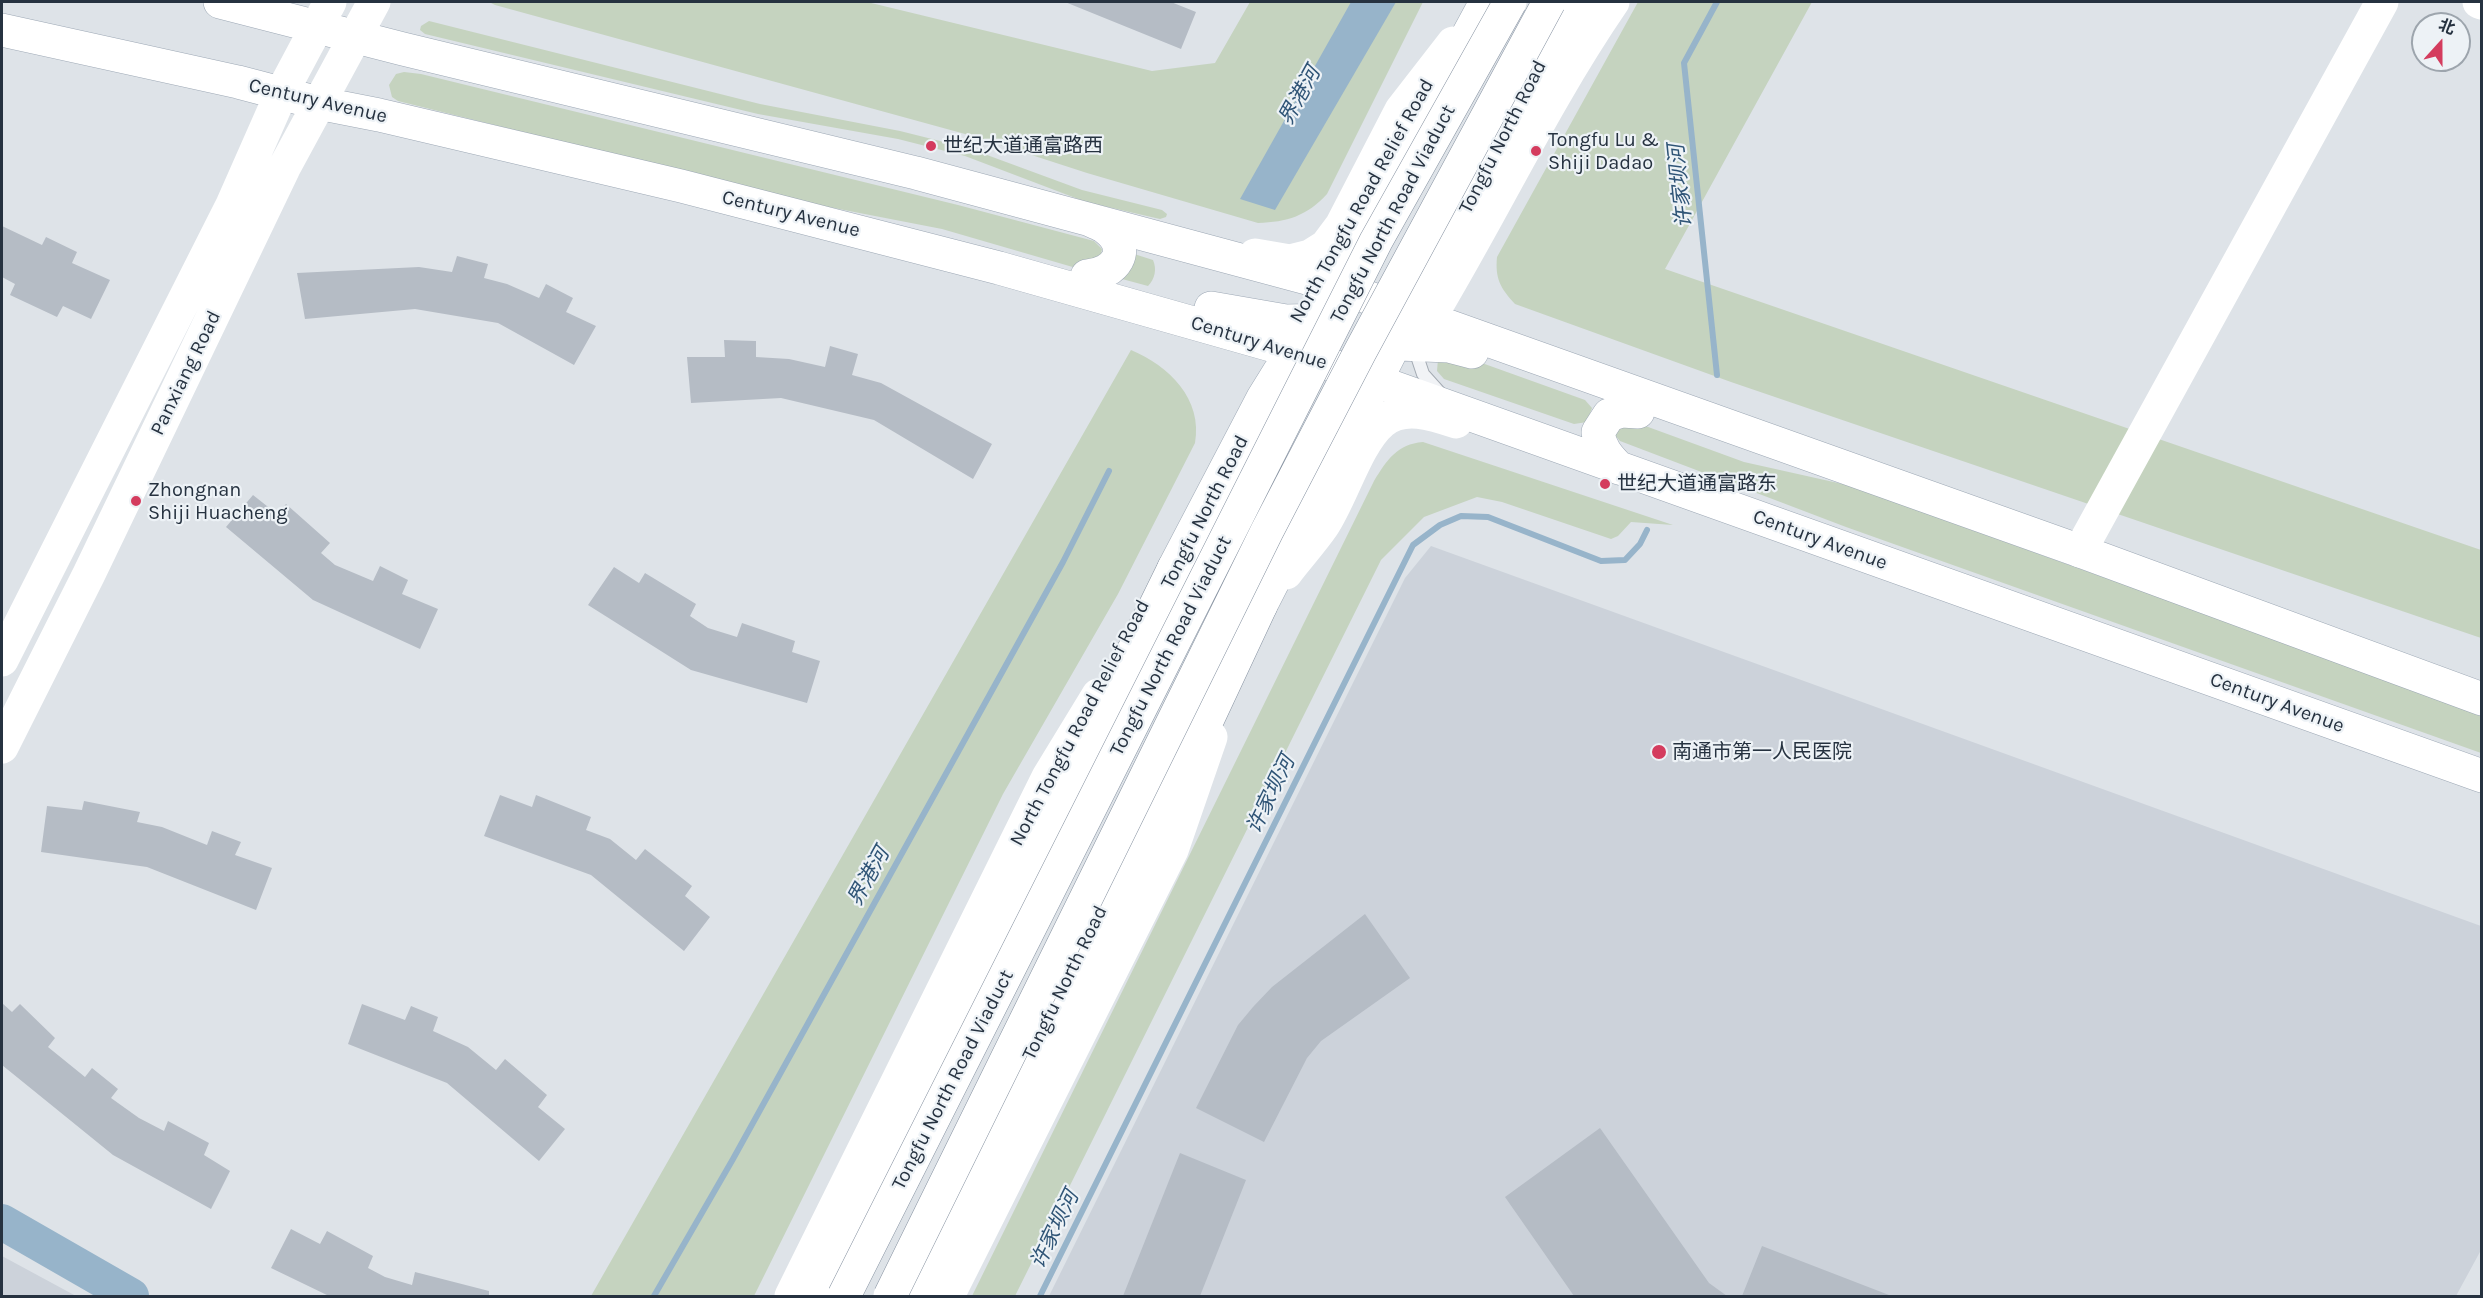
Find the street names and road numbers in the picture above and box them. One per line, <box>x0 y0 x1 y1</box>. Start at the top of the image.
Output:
street label: Tongfu North Road <box>1454 56 1552 218</box>
street label: Century Avenue <box>246 73 390 129</box>
street label: North Tongfu Road Relief Road <box>1285 75 1439 327</box>
street label: Tongfu North Road Viaduct <box>1325 101 1461 327</box>
street label: Century Avenue <box>720 185 862 243</box>
street label: Panxiang Road <box>146 307 226 439</box>
street label: Century Avenue <box>1188 311 1330 375</box>
street label: Tongfu North Road <box>1156 431 1254 593</box>
street label: Century Avenue <box>1749 505 1891 575</box>
street label: Tongfu North Road Viaduct <box>1105 532 1237 760</box>
street label: North Tongfu Road Relief Road <box>1005 596 1155 850</box>
street label: Century Avenue <box>2206 668 2348 738</box>
street label: Tongfu North Road <box>1017 902 1113 1064</box>
street label: Tongfu North Road Viaduct <box>887 966 1019 1194</box>

